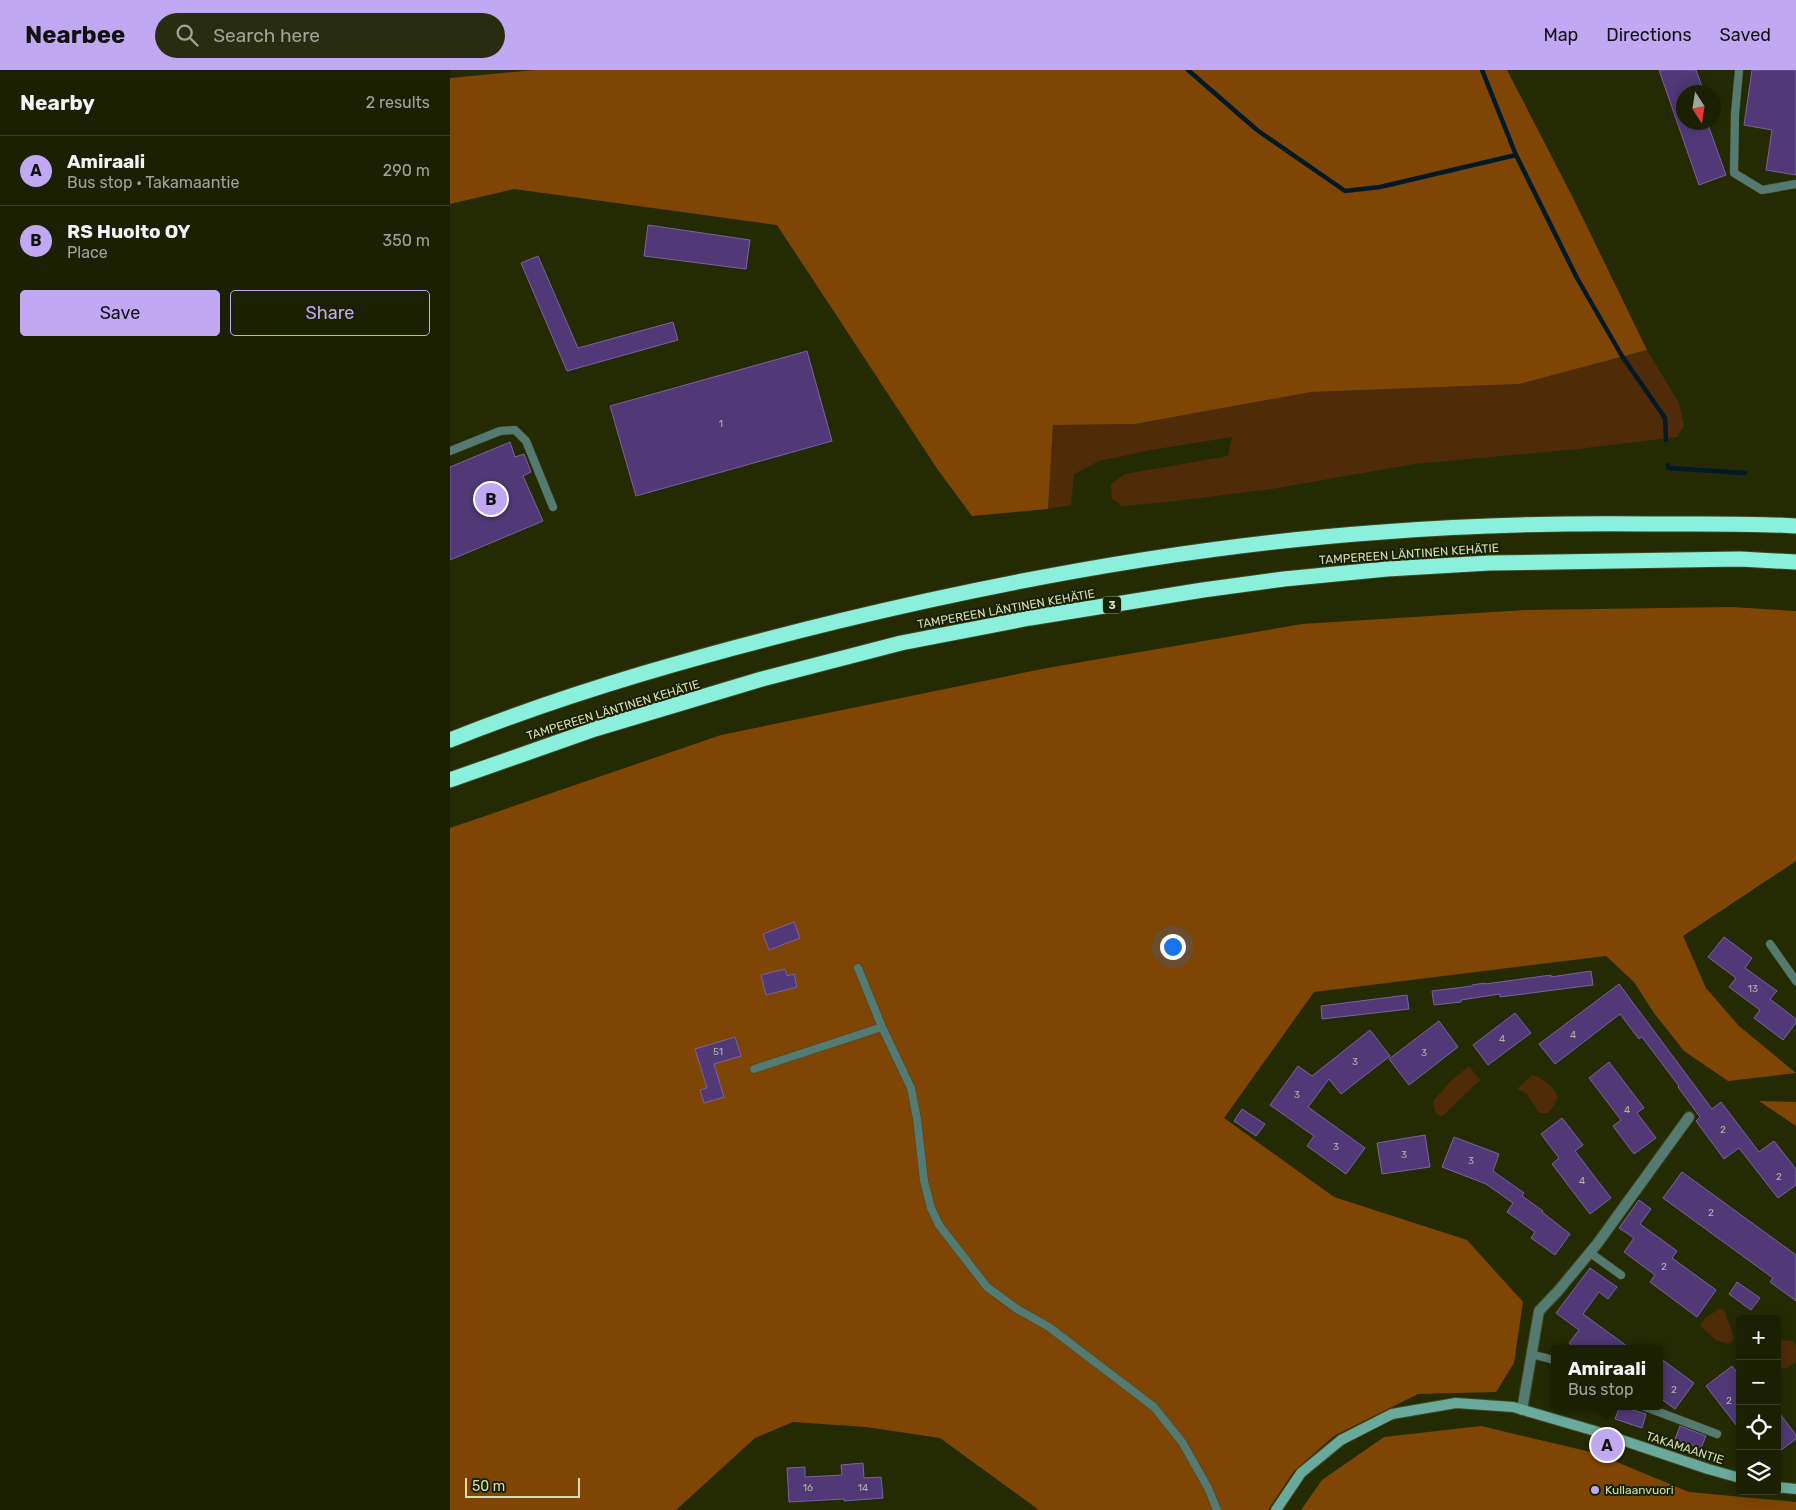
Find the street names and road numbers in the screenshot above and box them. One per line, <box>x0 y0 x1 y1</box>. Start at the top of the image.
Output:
street label: TAMPEREEN LÄNTINEN KEHÄTIE <box>1319 541 1499 567</box>
street label: TAMPEREEN LÄNTINEN KEHÄTIE <box>916 586 1096 632</box>
road number: 3 <box>1103 596 1121 614</box>
street label: TAMPEREEN LÄNTINEN KEHÄTIE <box>525 677 701 743</box>
street label: TAKAMAANTIE <box>1644 1429 1726 1467</box>

